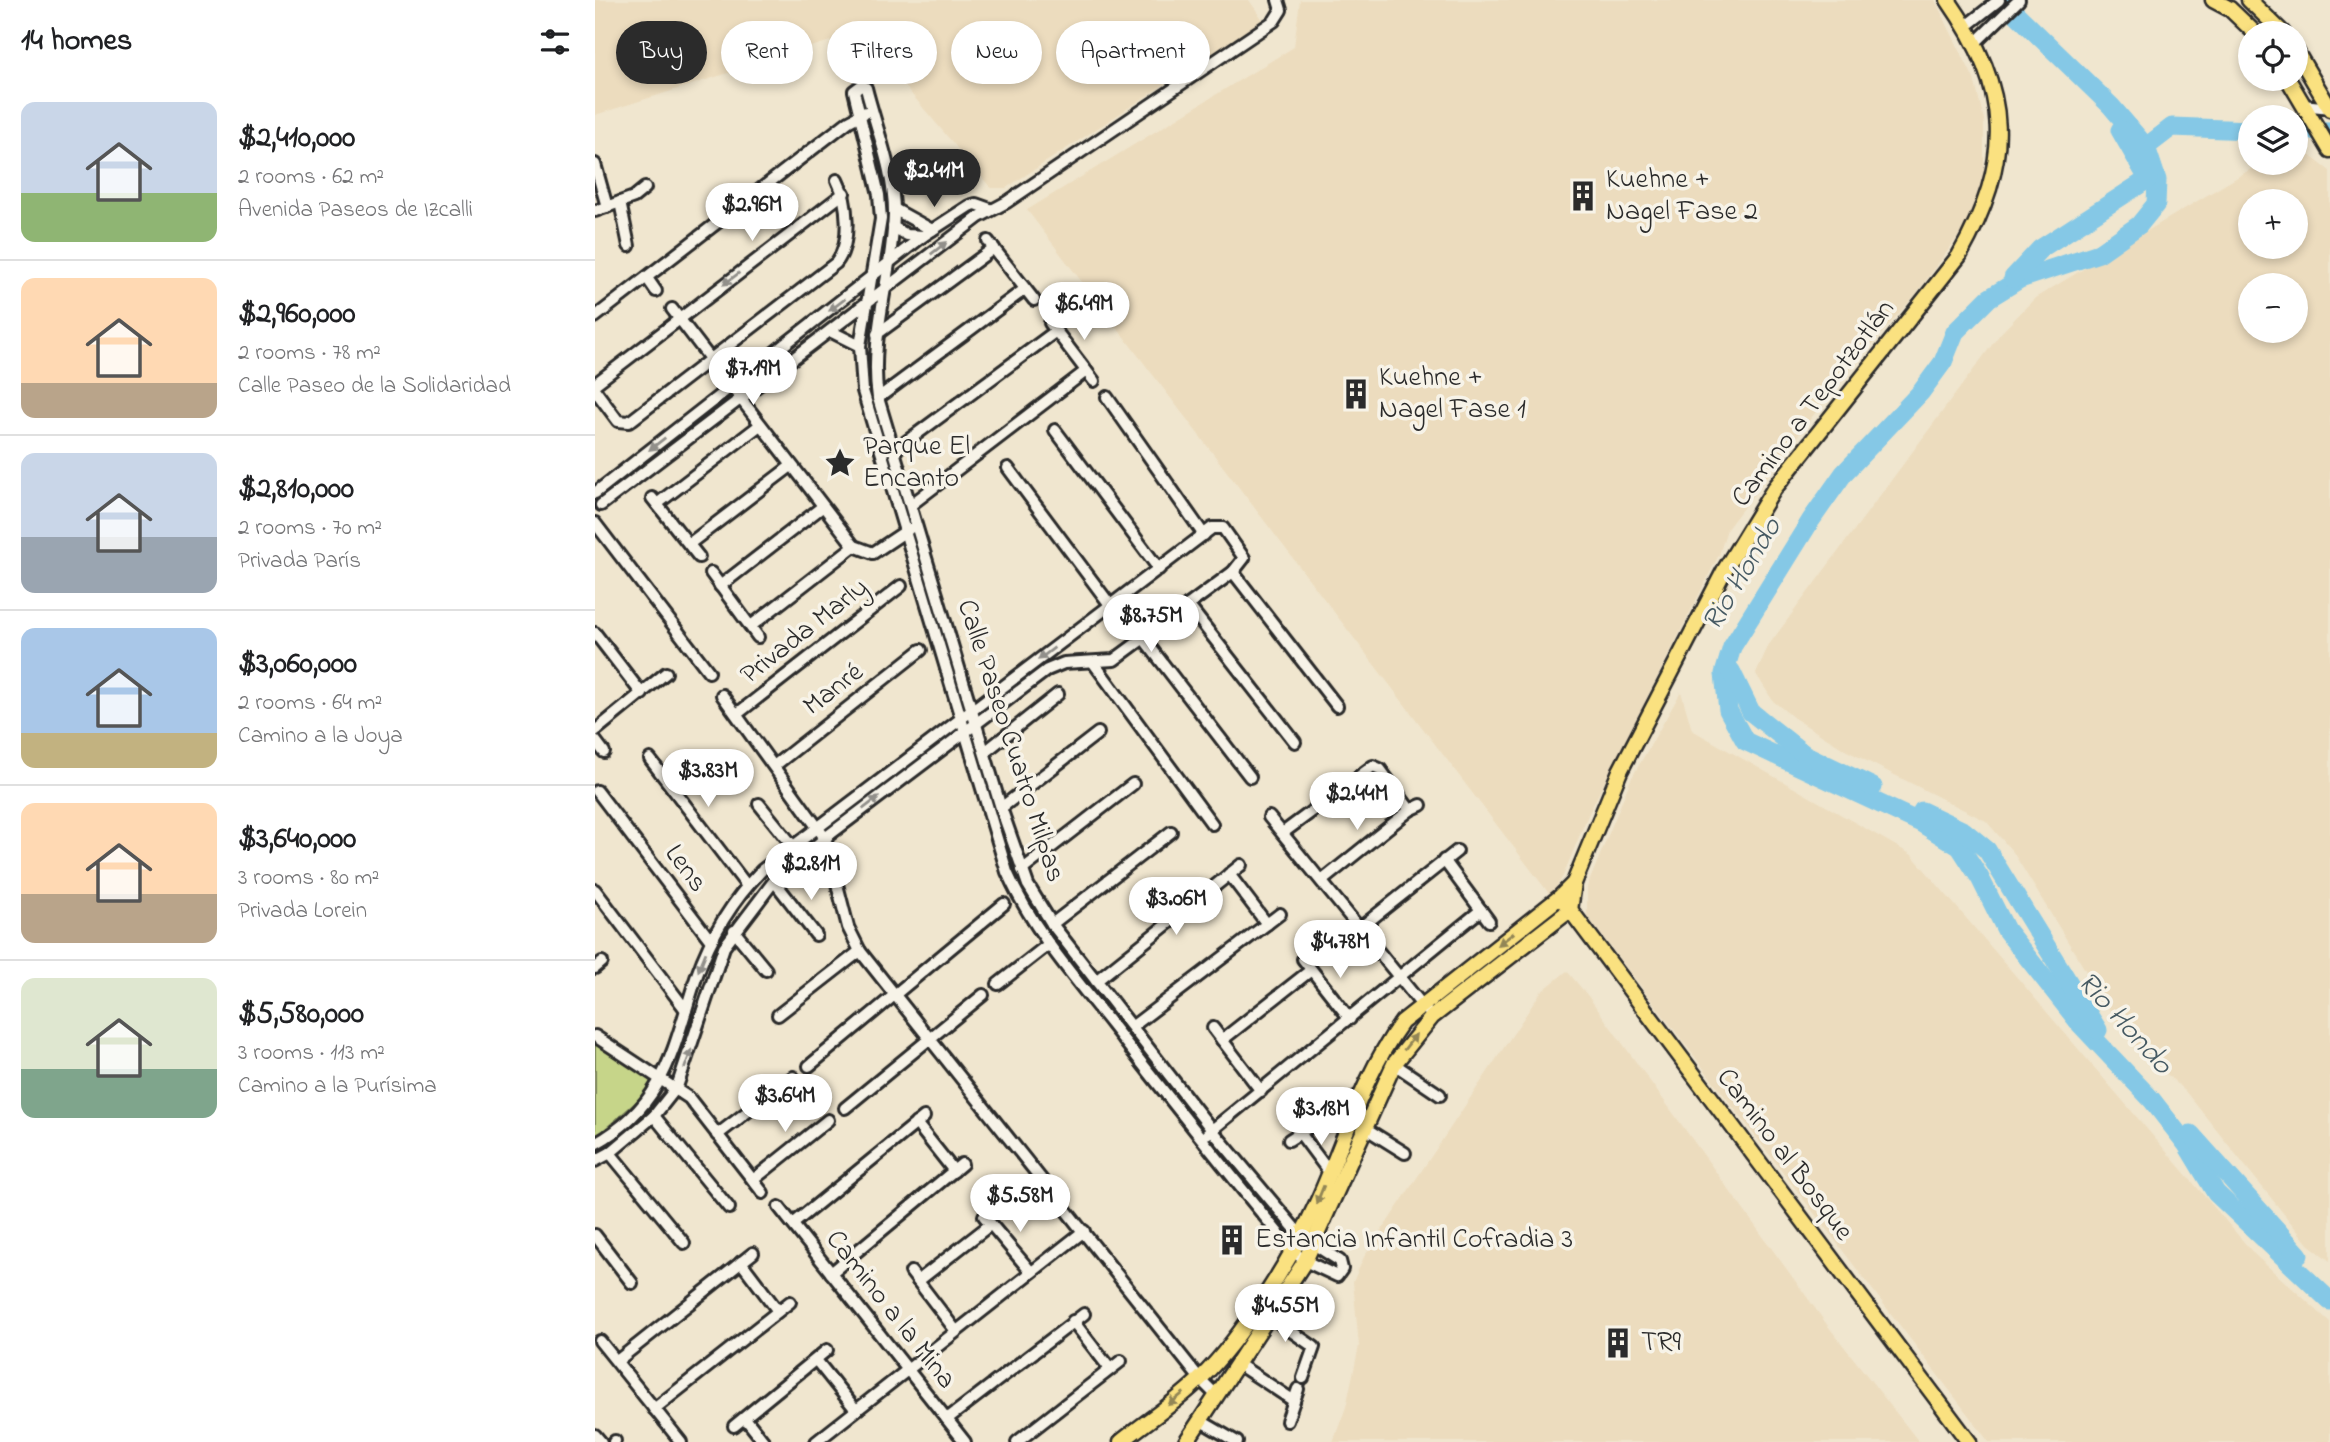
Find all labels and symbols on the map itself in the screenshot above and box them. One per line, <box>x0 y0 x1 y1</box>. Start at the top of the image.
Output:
pin: $2.41M <box>877 150 991 209</box>
place label: Kuehne + Nagel Fase 2 <box>1606 160 1758 233</box>
building icon: Kuehne + Nagel Fase 2 <box>1566 179 1600 213</box>
pin: $2.96M <box>695 184 809 243</box>
one-way arrow <box>929 240 947 255</box>
one-way arrow <box>722 271 740 285</box>
pin: $6.49M <box>1027 282 1141 342</box>
street label: Camino a Tepotzotlán <box>1722 291 1906 517</box>
one-way arrow <box>828 297 846 311</box>
pin: $7.19M <box>696 348 810 407</box>
place label: Kuehne + Nagel Fase 1 <box>1379 358 1526 431</box>
building icon: Kuehne + Nagel Fase 1 <box>1339 377 1373 411</box>
place label: Parque El Encanto <box>863 427 970 500</box>
one-way arrow <box>649 436 666 451</box>
place icon: Parque El Encanto <box>823 446 857 480</box>
water label: Rio Hondo <box>1692 509 1795 640</box>
street label: Privada Marly <box>732 569 878 695</box>
street label: Calle Paseo Cuatro Milpas <box>945 594 1075 888</box>
pin: $8.75M <box>1094 594 1208 654</box>
one-way arrow <box>1036 647 1055 661</box>
street label: Manré <box>795 653 873 727</box>
pin: $3.83M <box>651 750 765 809</box>
pin: $2.44M <box>1300 772 1414 832</box>
one-way arrow <box>862 796 880 810</box>
street label: Lens <box>653 836 717 902</box>
pin: $2.81M <box>754 842 868 902</box>
pin: $3.06M <box>1119 878 1233 937</box>
pin: $4.78M <box>1283 920 1397 980</box>
one-way arrow <box>1498 932 1516 947</box>
one-way arrow <box>697 952 708 973</box>
water label: Rio Hondo <box>2066 963 2183 1086</box>
one-way arrow <box>1403 1033 1417 1051</box>
one-way arrow <box>683 1049 694 1070</box>
street label: Camino al Bosque <box>1705 1060 1863 1250</box>
pin: $3.64M <box>728 1074 842 1134</box>
pin: $3.18M <box>1264 1088 1378 1147</box>
pin: $5.58M <box>963 1174 1077 1234</box>
one-way arrow <box>1314 1185 1326 1205</box>
place label: Estancia Infantil Cofradia 3 <box>1255 1220 1573 1261</box>
street label: Camino a la Mina <box>815 1222 965 1398</box>
building icon: Estancia Infantil Cofradia 3 <box>1215 1223 1249 1257</box>
pin: $4.55M <box>1228 1284 1342 1344</box>
place label: TR9 <box>1641 1323 1682 1364</box>
building icon: TR9 <box>1601 1326 1635 1360</box>
one-way arrow <box>1167 1391 1185 1406</box>

